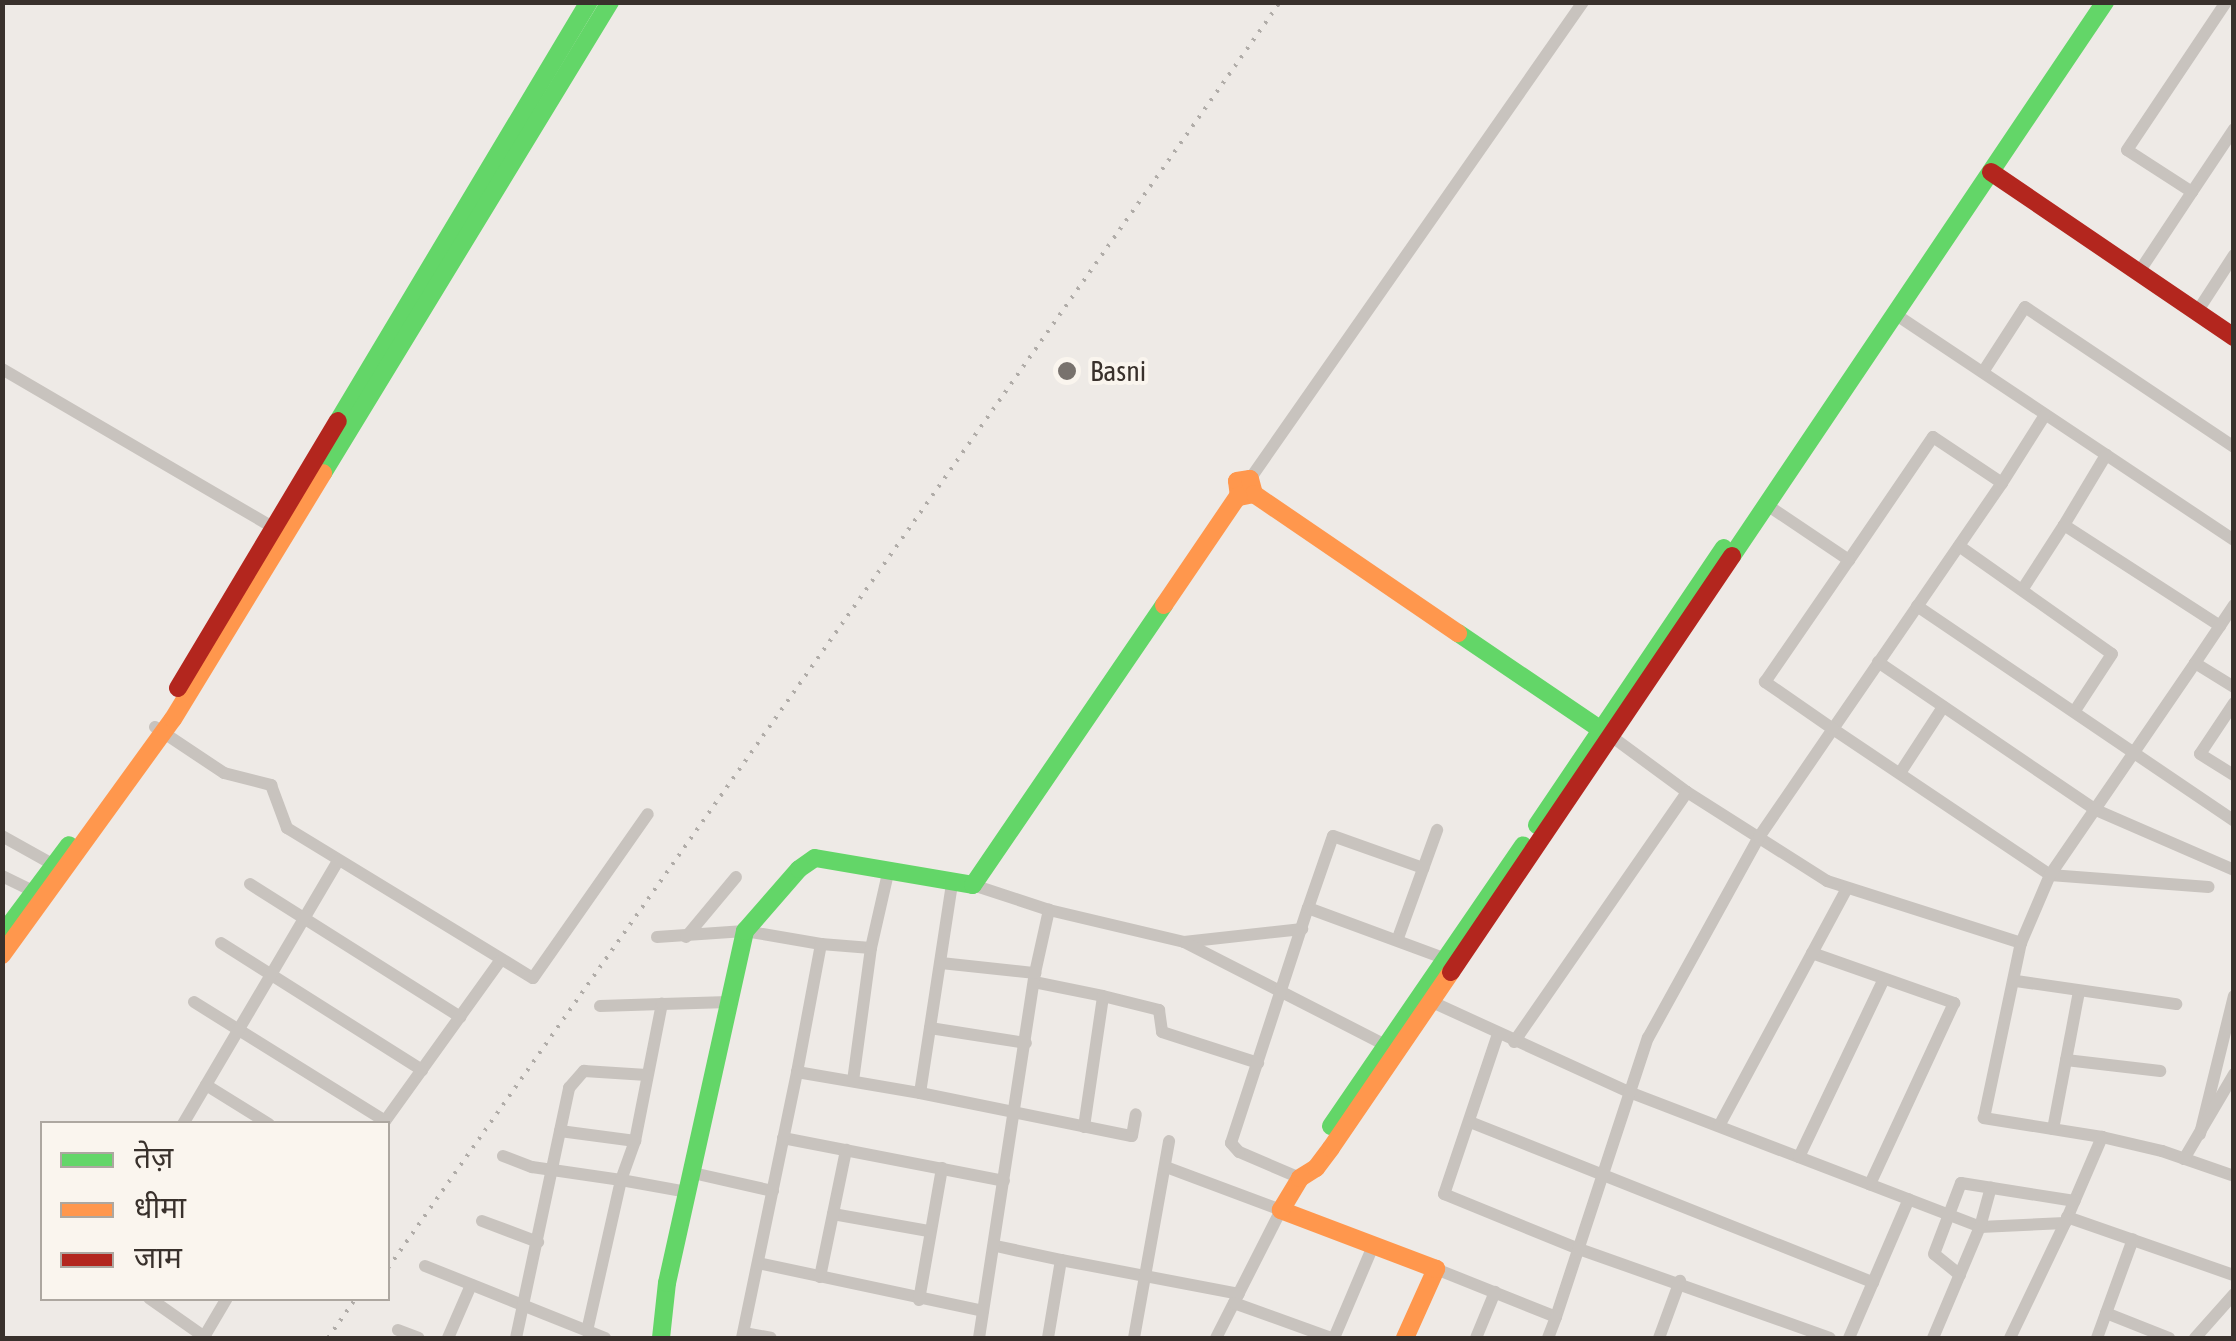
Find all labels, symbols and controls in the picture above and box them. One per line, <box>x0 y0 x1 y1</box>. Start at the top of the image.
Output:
place label: Basni <box>1090 354 1146 388</box>
marker: Basni <box>1054 358 1080 384</box>
legend <box>40 1121 390 1301</box>
text: तेज़ <box>134 1140 173 1174</box>
text: धीमा <box>134 1190 186 1224</box>
text: जाम <box>134 1240 182 1274</box>

